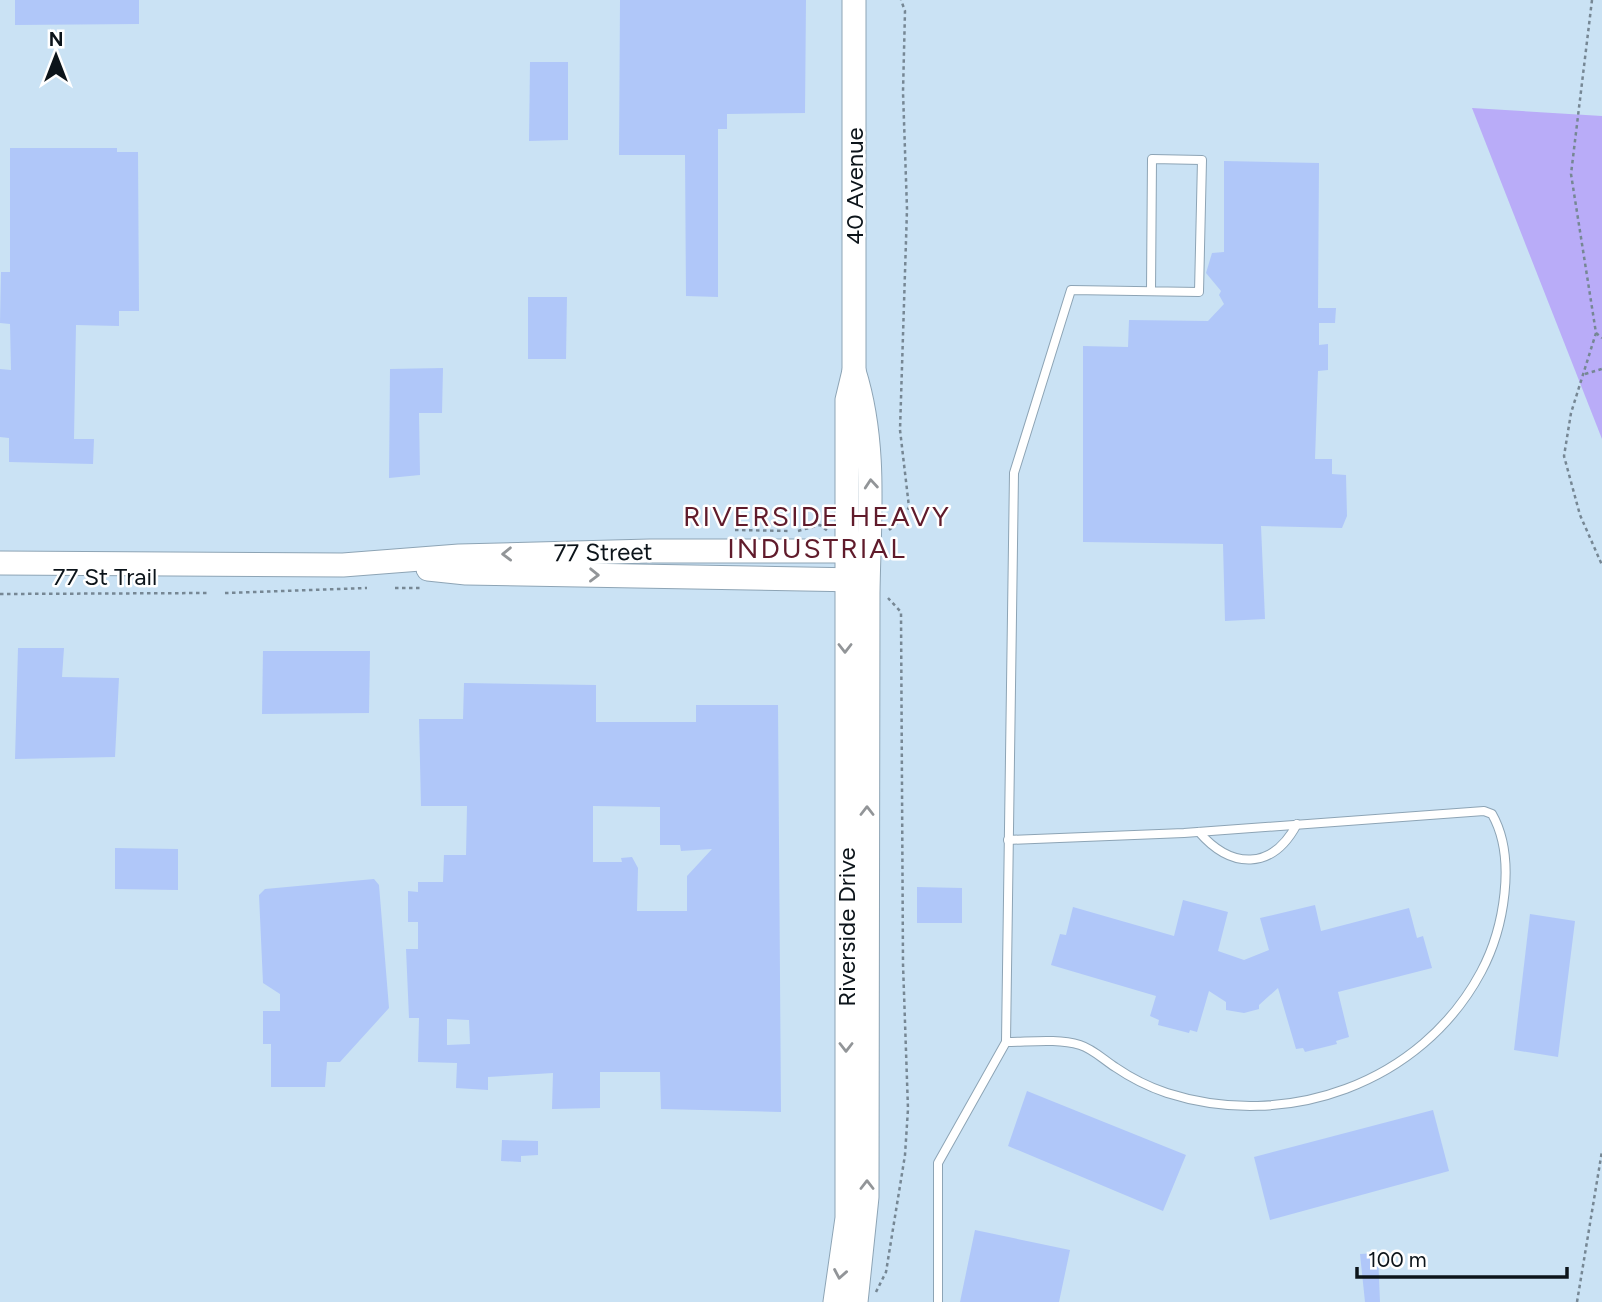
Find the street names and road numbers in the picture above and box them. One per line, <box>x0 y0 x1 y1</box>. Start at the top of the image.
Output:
street label: 40 Avenue <box>840 127 869 245</box>
street label: 77 Street <box>553 537 653 567</box>
street label: 77 St Trail <box>53 562 157 591</box>
street label: Riverside Drive <box>832 847 861 1007</box>

